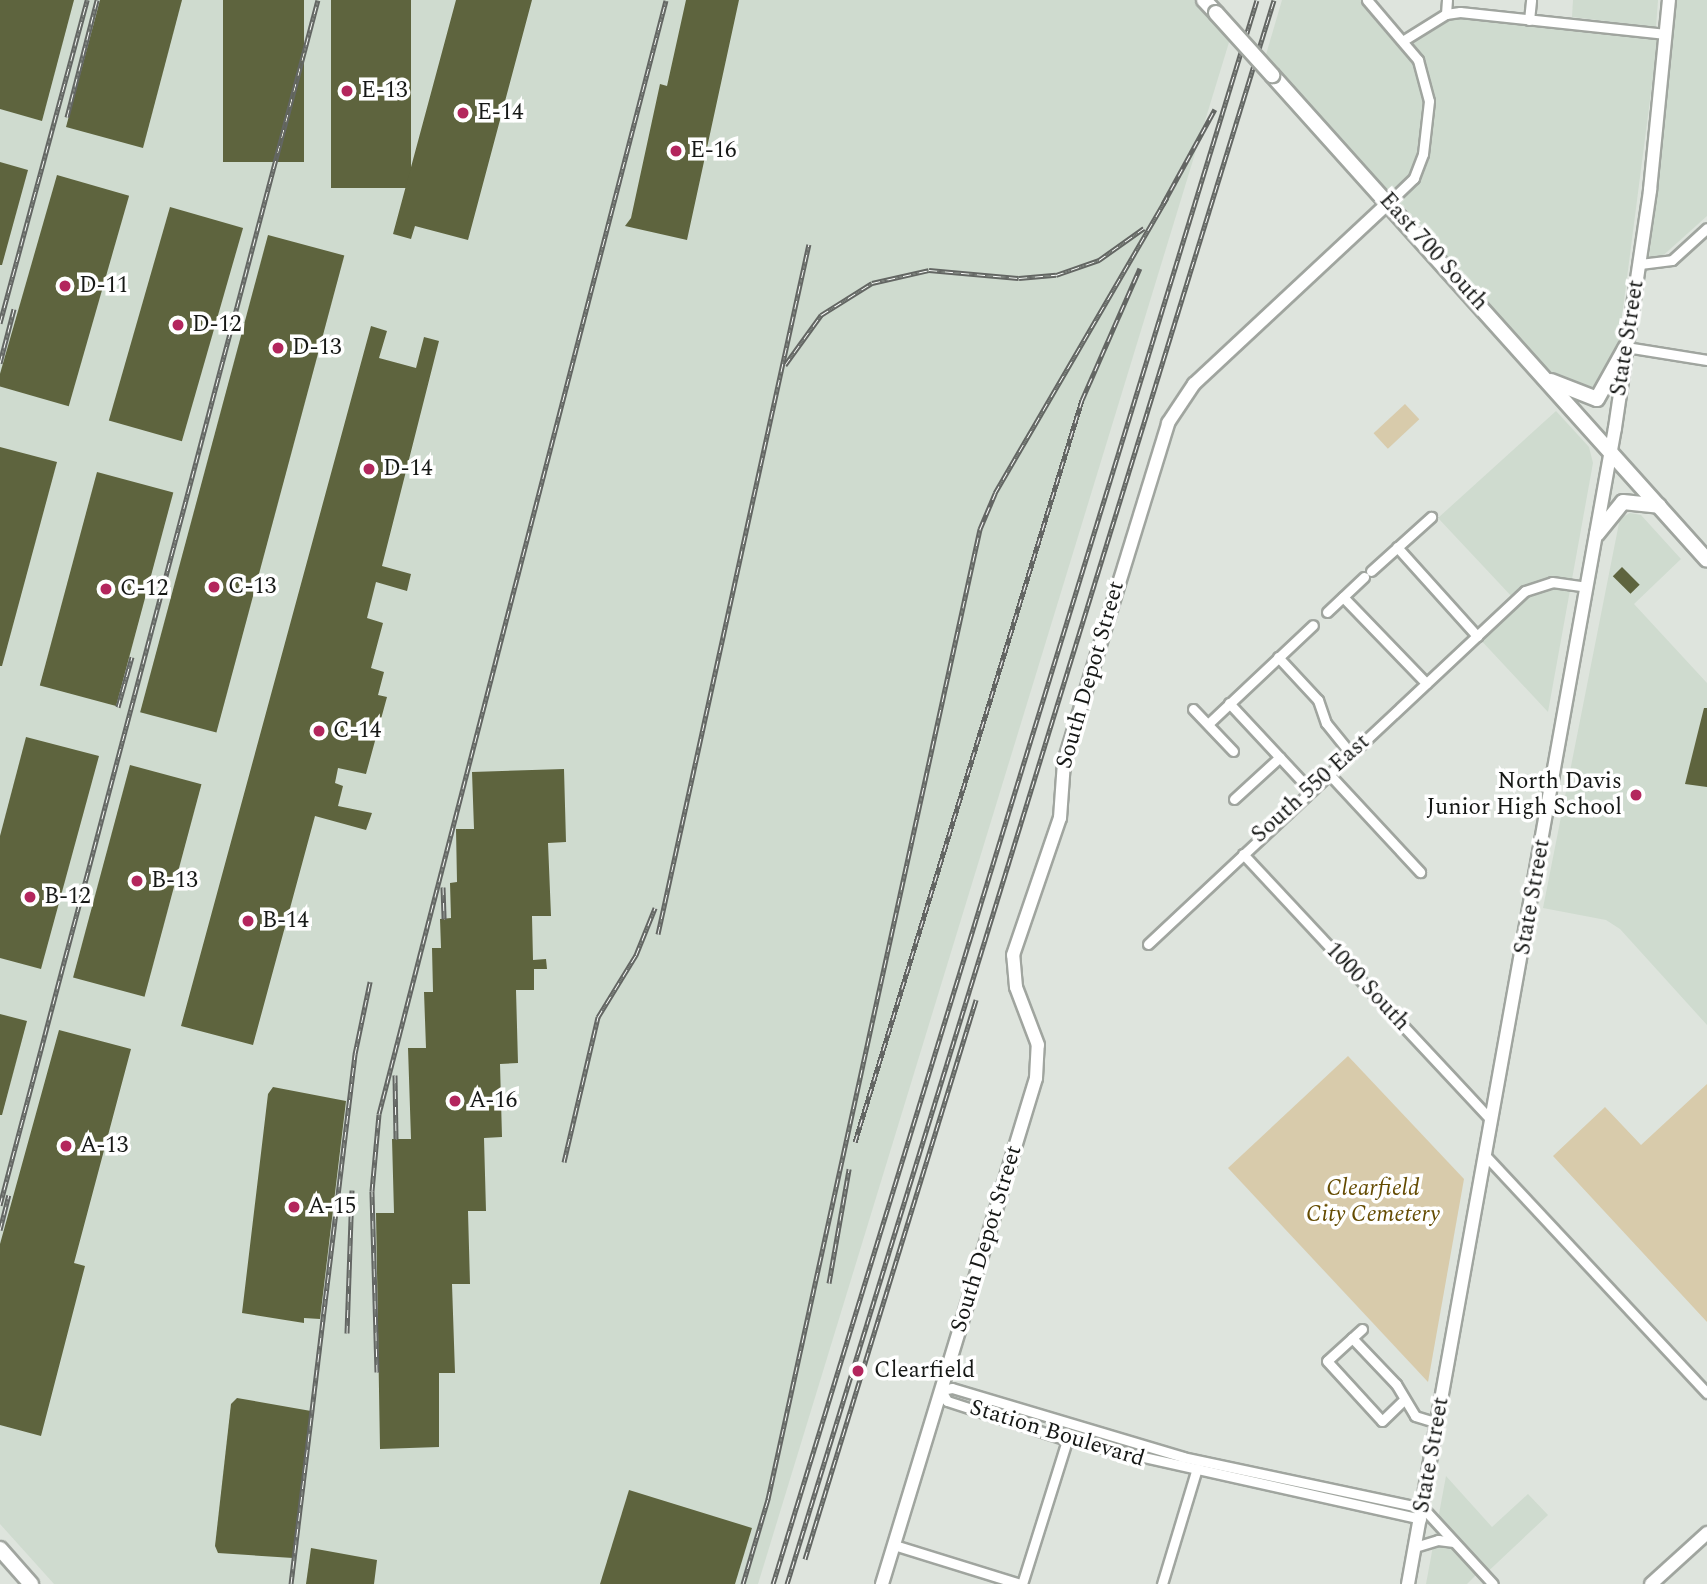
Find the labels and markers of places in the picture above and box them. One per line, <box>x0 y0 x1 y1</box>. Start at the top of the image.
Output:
place label: E-13 <box>361 77 408 105</box>
marker: E-13 <box>339 83 355 99</box>
place label: E-14 <box>477 99 524 127</box>
marker: E-14 <box>455 105 471 121</box>
place label: E-16 <box>690 137 737 165</box>
marker: E-16 <box>668 143 684 159</box>
place label: D-11 <box>79 272 128 300</box>
marker: D-11 <box>57 278 73 294</box>
place label: D-12 <box>192 311 241 339</box>
marker: D-12 <box>170 317 186 333</box>
place label: D-13 <box>292 334 341 362</box>
marker: D-13 <box>270 340 286 356</box>
place label: D-14 <box>383 455 432 483</box>
marker: D-14 <box>361 461 377 477</box>
place label: C-13 <box>228 573 276 601</box>
place label: C-12 <box>120 575 168 603</box>
marker: C-13 <box>206 579 222 595</box>
marker: C-12 <box>98 581 114 597</box>
place label: C-14 <box>333 717 381 745</box>
marker: C-14 <box>311 723 327 739</box>
place label: North Davis Junior High School <box>1427 768 1622 822</box>
marker: North Davis Junior High School <box>1628 787 1644 803</box>
place label: B-13 <box>151 867 198 895</box>
marker: B-13 <box>129 873 145 889</box>
place label: B-12 <box>44 883 91 911</box>
marker: B-12 <box>22 889 38 905</box>
place label: B-14 <box>262 907 309 935</box>
marker: B-14 <box>240 913 256 929</box>
place label: A-16 <box>469 1087 517 1115</box>
marker: A-16 <box>447 1093 463 1109</box>
place label: A-13 <box>80 1132 128 1160</box>
marker: A-13 <box>58 1138 74 1154</box>
place label: A-15 <box>308 1193 356 1221</box>
marker: A-15 <box>286 1199 302 1215</box>
place label: Clearfield <box>874 1357 975 1385</box>
marker: Clearfield <box>848 1361 868 1381</box>

